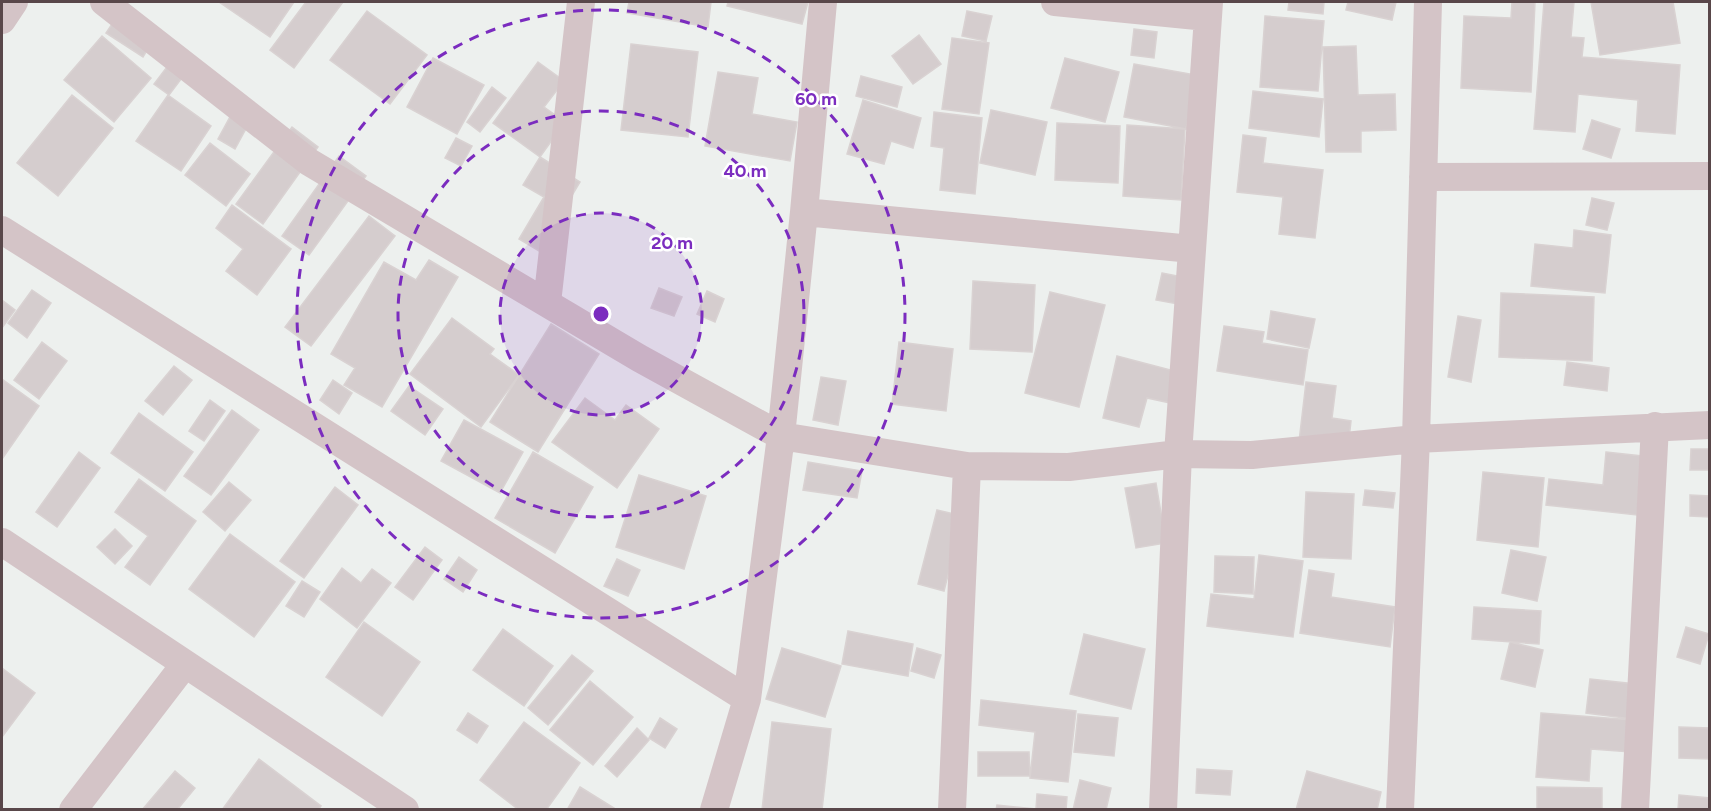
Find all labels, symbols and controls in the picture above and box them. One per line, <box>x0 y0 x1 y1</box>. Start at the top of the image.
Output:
text: 60 m <box>795 88 837 110</box>
text: 40 m <box>723 160 767 182</box>
text: 20 m <box>651 232 693 254</box>
centre of rings <box>591 304 611 324</box>

